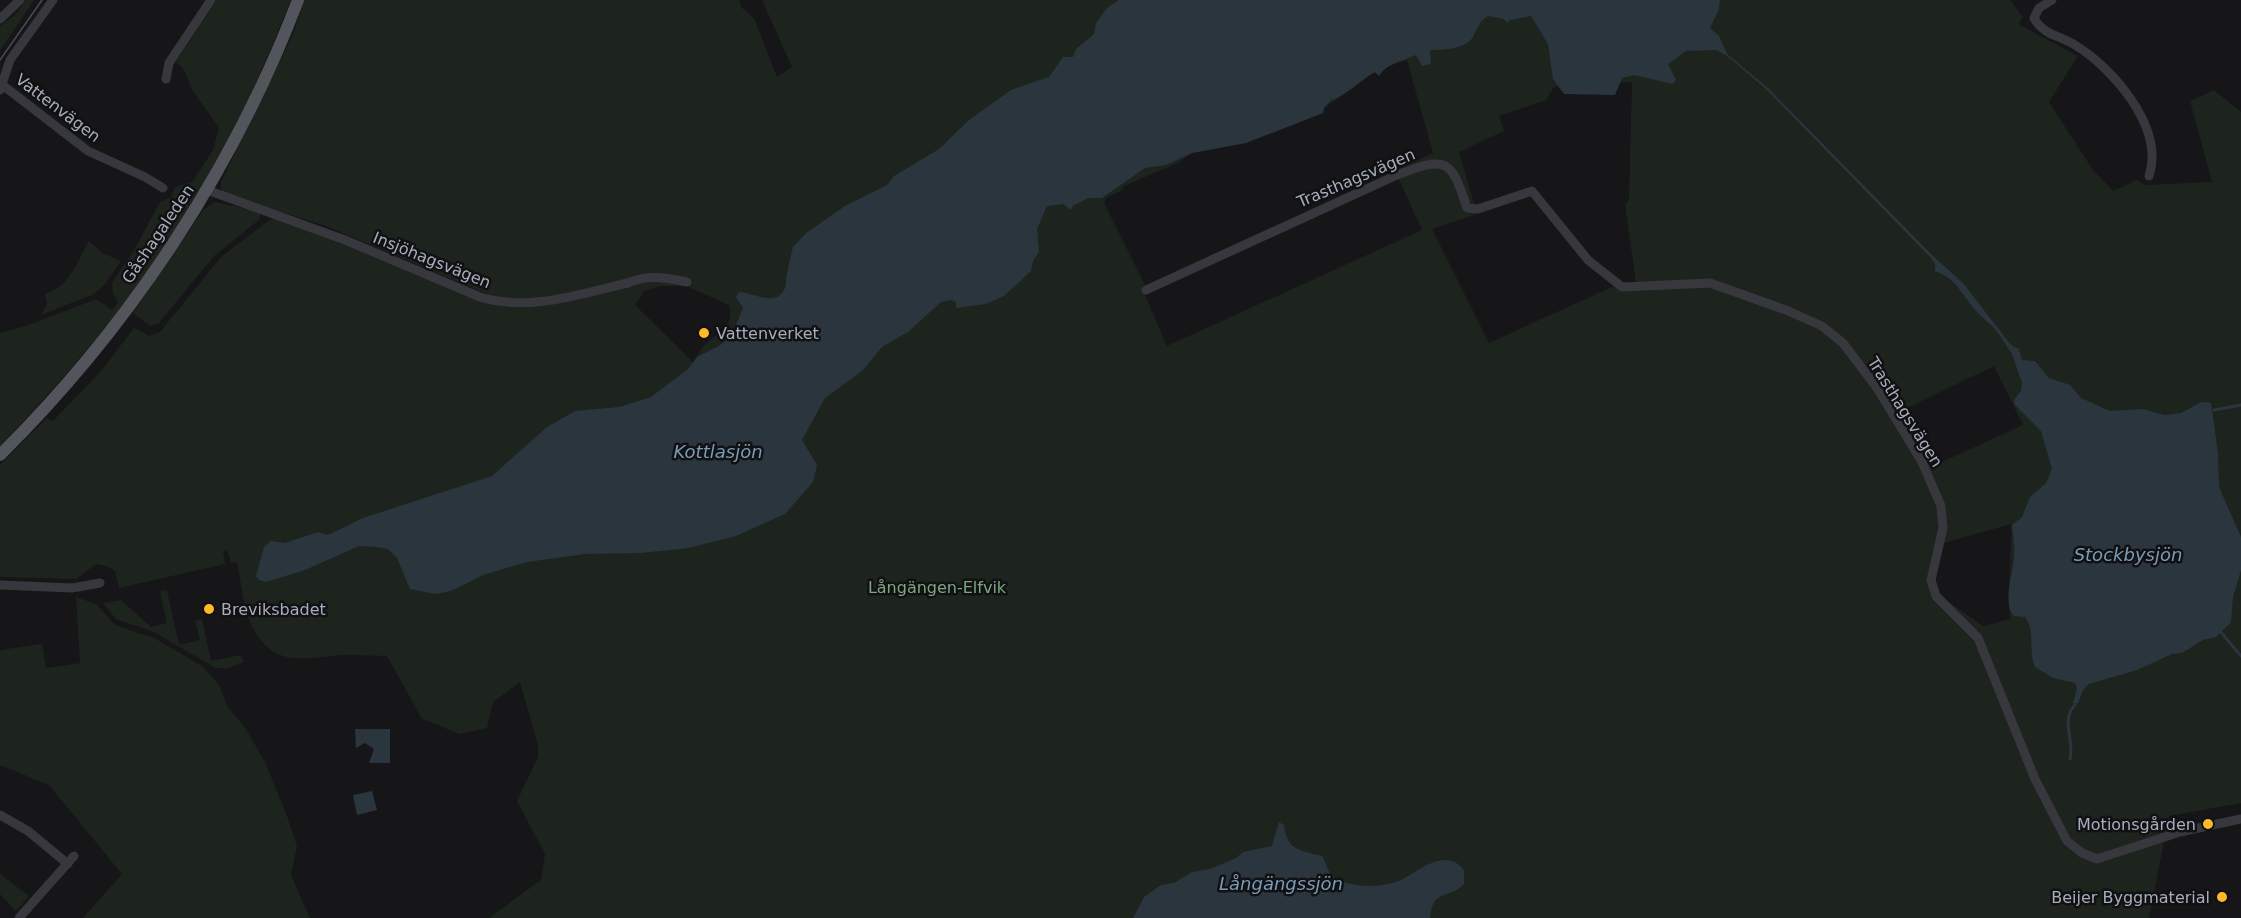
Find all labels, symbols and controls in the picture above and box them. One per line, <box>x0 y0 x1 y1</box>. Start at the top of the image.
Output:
street label: Vattenvägen <box>12 70 104 146</box>
street label: Trasthagsvägen <box>1293 145 1418 212</box>
street label: Gåshagaleden <box>118 181 198 287</box>
street label: Insjöhagsvägen <box>370 228 494 292</box>
place label: Vattenverket <box>716 324 819 343</box>
marker: Vattenverket <box>697 326 711 340</box>
street label: Trasthagsvägen <box>1863 353 1947 471</box>
water label: Kottlasjön <box>673 441 763 462</box>
water label: Stockbysjön <box>2074 544 2182 565</box>
park label: Långängen-Elfvik <box>868 578 1007 597</box>
place label: Breviksbadet <box>221 600 326 619</box>
marker: Breviksbadet <box>202 602 216 616</box>
place label: Motionsgården <box>2077 815 2196 834</box>
marker: Motionsgården <box>2201 817 2215 831</box>
water label: Långängssjön <box>1219 873 1343 894</box>
place label: Beijer Byggmaterial <box>2051 888 2210 907</box>
marker: Beijer Byggmaterial <box>2215 890 2229 904</box>

